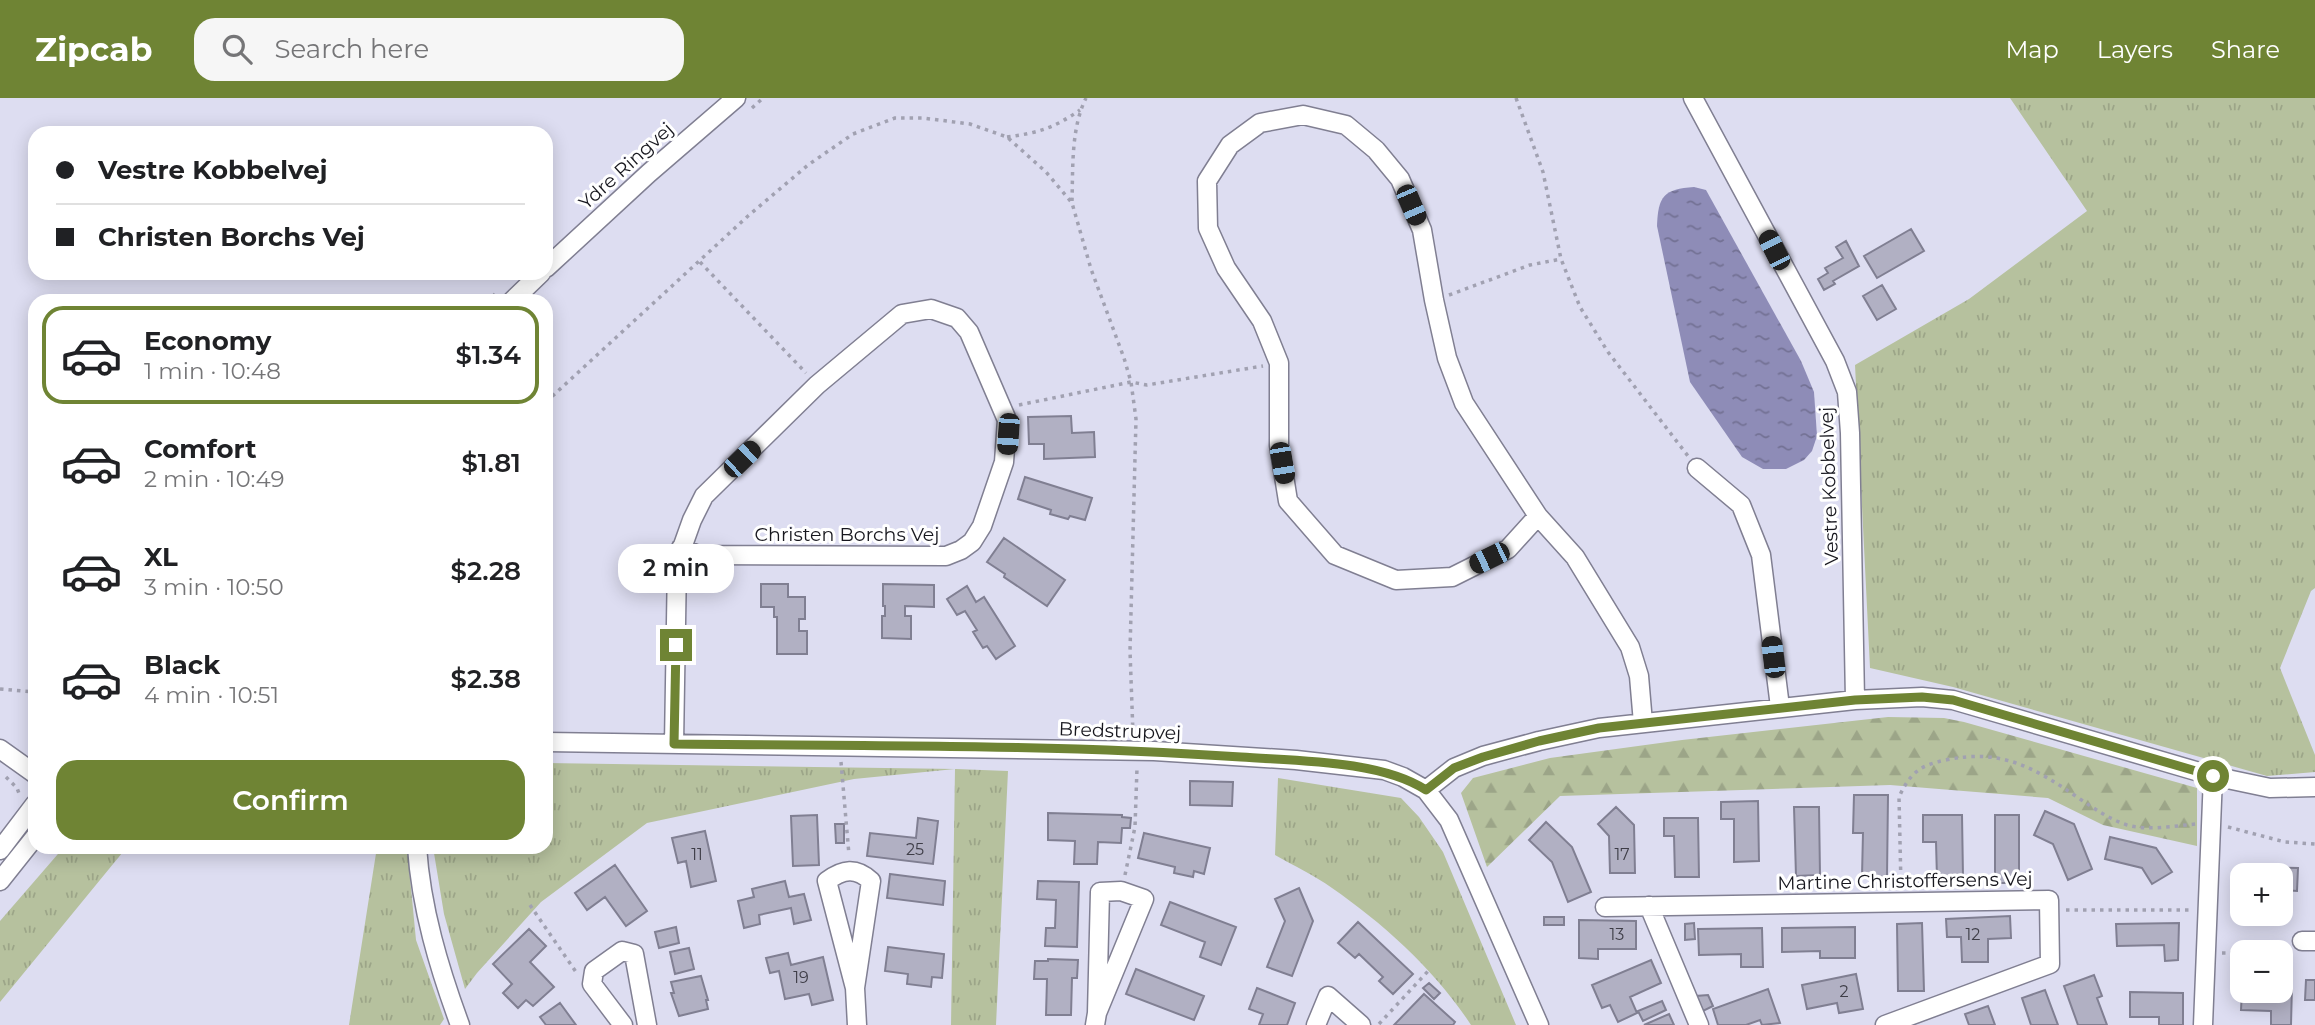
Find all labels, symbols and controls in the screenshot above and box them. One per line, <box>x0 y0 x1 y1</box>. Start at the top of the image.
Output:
search box <box>194 18 684 81</box>
text: Zipcab <box>35 29 152 69</box>
icon: search <box>218 30 256 68</box>
text: Search here <box>274 33 429 65</box>
text: Map <box>2005 35 2059 64</box>
text: Layers <box>2097 35 2173 64</box>
text: Share <box>2211 35 2280 64</box>
street label: Ydre Ringvej <box>574 118 678 214</box>
text: Vestre Kobbelvej <box>98 154 327 186</box>
car <box>1394 182 1429 228</box>
text: Christen Borchs Vej <box>98 221 365 253</box>
car <box>1756 227 1793 273</box>
icon: car <box>60 324 123 387</box>
text: Economy <box>144 325 271 357</box>
text: $1.34 <box>456 339 521 371</box>
text: 1 min · 10:48 <box>144 357 281 385</box>
street label: Vestre Kobbelvej <box>1815 406 1843 566</box>
car <box>997 412 1020 456</box>
icon: car <box>60 432 123 495</box>
text: Comfort <box>144 433 256 465</box>
car <box>720 437 765 481</box>
car <box>1269 440 1296 486</box>
text: $1.81 <box>462 447 521 479</box>
text: 2 min · 10:49 <box>144 465 285 493</box>
street label: Christen Borchs Vej <box>755 523 939 546</box>
car <box>1466 539 1513 577</box>
icon: car <box>60 540 123 603</box>
text: XL <box>144 541 178 573</box>
callout: 2 min <box>618 544 734 592</box>
text: 2 min <box>643 554 709 582</box>
text: $2.28 <box>451 555 521 587</box>
text: 3 min · 10:50 <box>144 573 284 601</box>
route end <box>660 629 692 661</box>
car <box>1761 635 1786 679</box>
icon: car <box>60 648 123 711</box>
text: Black <box>144 649 220 681</box>
text: $2.38 <box>451 663 521 695</box>
text: 4 min · 10:51 <box>144 681 279 709</box>
street label: Bredstrupvej <box>1058 717 1182 745</box>
button: Confirm <box>56 760 525 840</box>
route start <box>2197 760 2229 792</box>
house number: 25 <box>906 840 924 859</box>
house number: 11 <box>691 845 703 864</box>
house number: 17 <box>1614 845 1630 864</box>
map controls <box>2230 863 2293 1003</box>
button: + <box>2230 863 2293 926</box>
street label: Martine Christoffersens Vej <box>1777 867 2033 895</box>
house number: 13 <box>1610 925 1624 944</box>
house number: 12 <box>1966 925 1980 944</box>
button: − <box>2230 940 2293 1003</box>
house number: 19 <box>793 968 809 987</box>
house number: 2 <box>1839 982 1849 1001</box>

